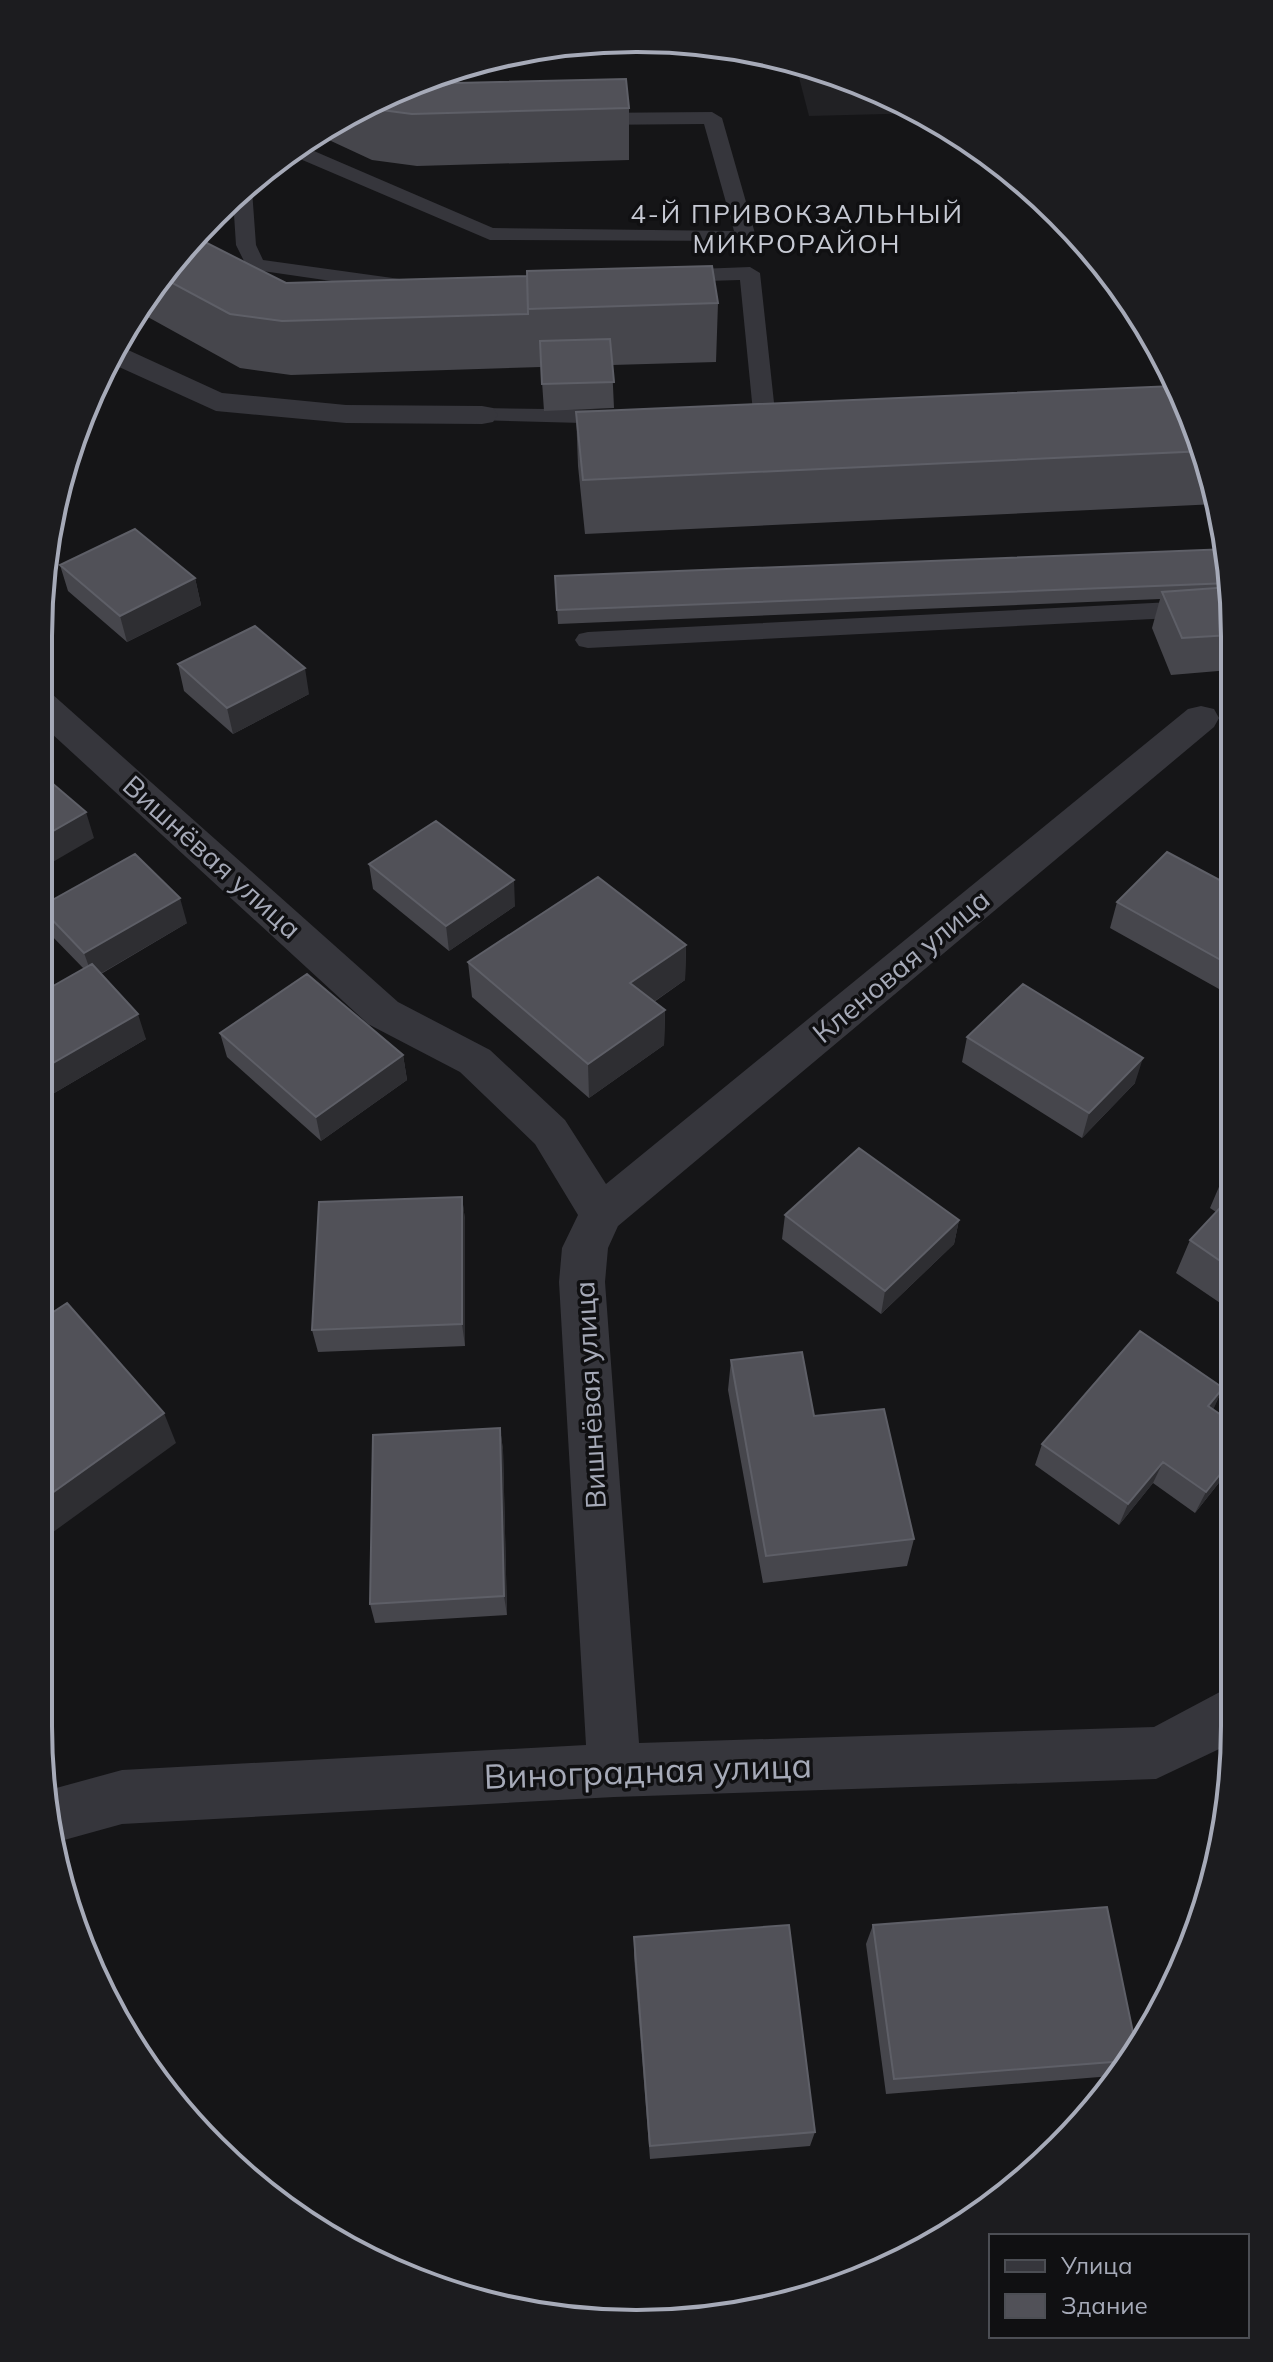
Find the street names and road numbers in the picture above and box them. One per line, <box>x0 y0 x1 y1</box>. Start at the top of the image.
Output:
street label: Вишнёвая улица <box>116 767 309 946</box>
street label: Кленовая улица <box>805 881 996 1050</box>
street label: Вишнёвая улица <box>566 1280 613 1510</box>
street label: Виноградная улица <box>483 1743 813 1798</box>

